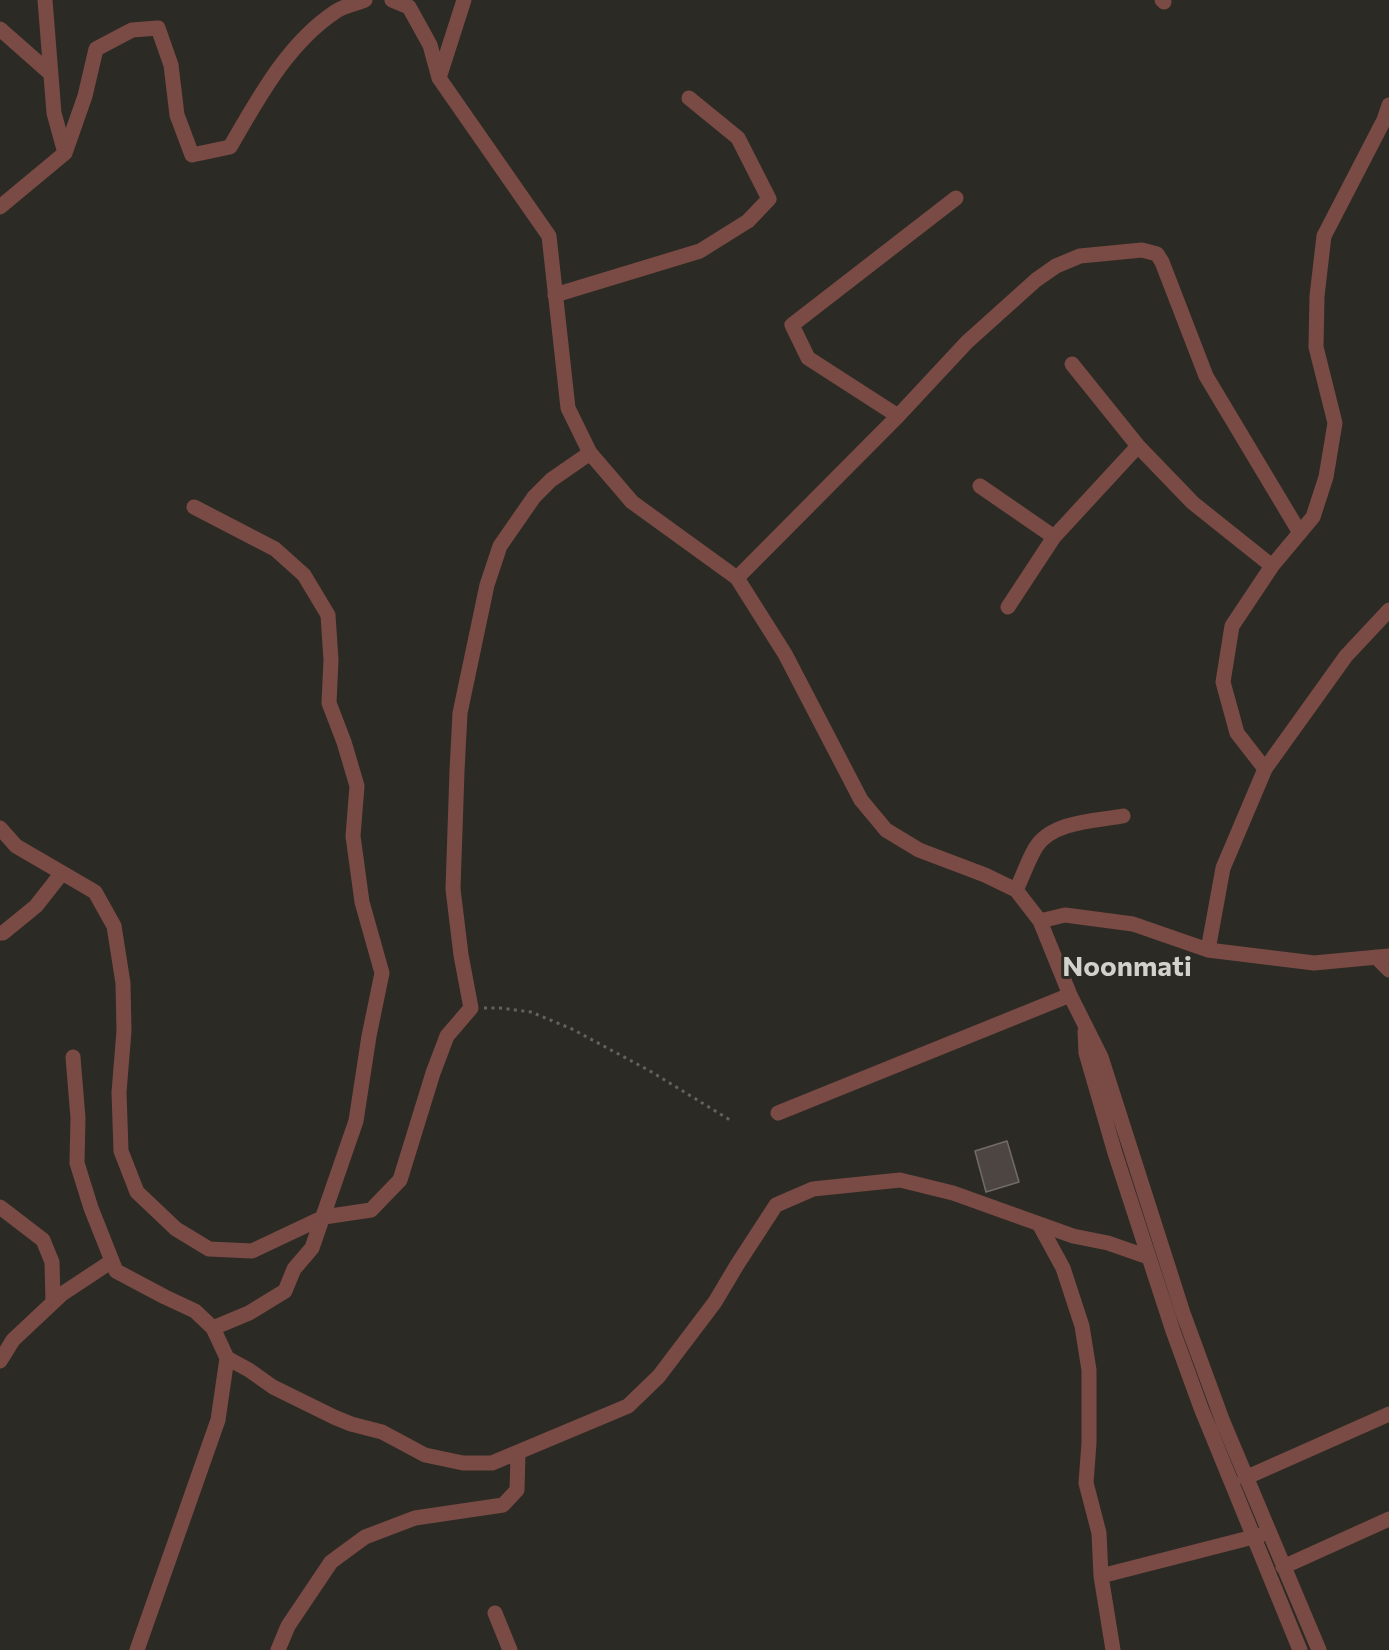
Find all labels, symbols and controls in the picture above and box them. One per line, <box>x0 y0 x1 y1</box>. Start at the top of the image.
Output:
district label: Noonmati <box>1062 950 1192 984</box>

